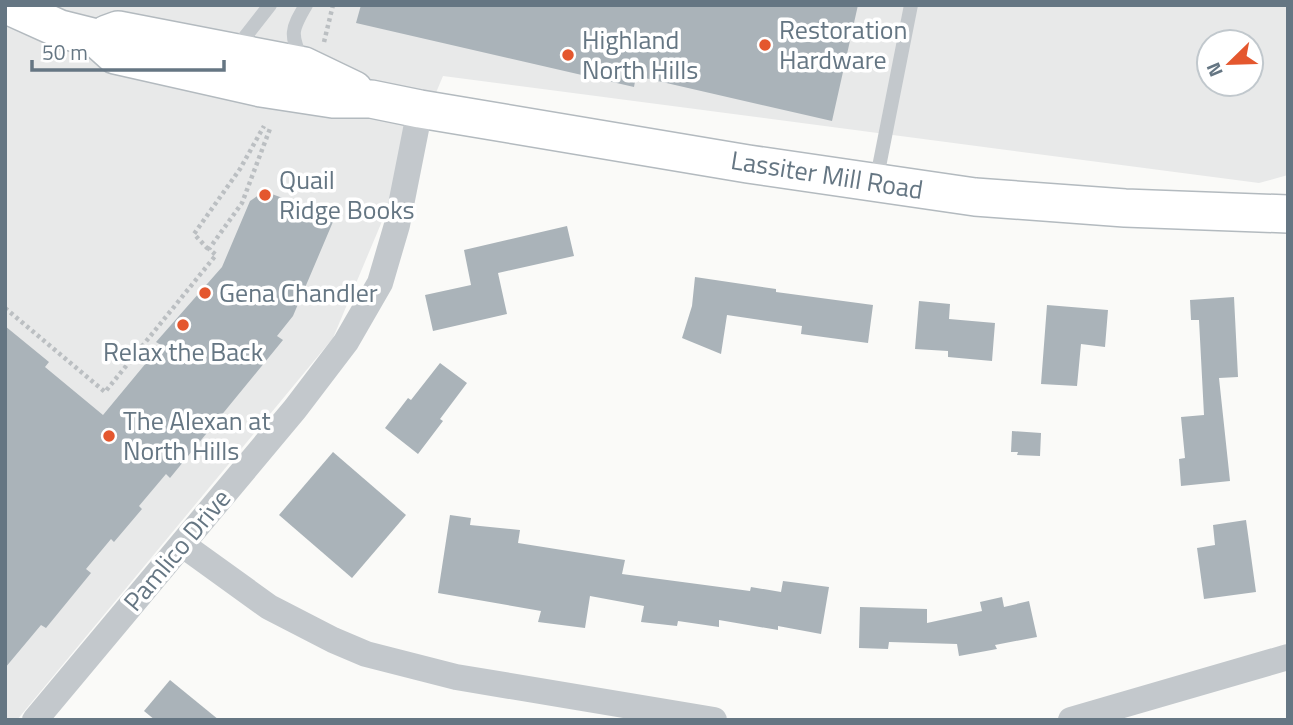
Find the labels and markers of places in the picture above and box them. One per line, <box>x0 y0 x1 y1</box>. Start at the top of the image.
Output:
place label: Restoration Hardware <box>779 10 907 79</box>
place label: Highland North Hills <box>582 20 698 89</box>
marker: Restoration Hardware <box>757 37 773 53</box>
marker: Highland North Hills <box>560 47 576 63</box>
place label: Quail Ridge Books <box>279 160 415 229</box>
marker: Quail Ridge Books <box>257 187 273 203</box>
place label: Gena Chandler <box>219 273 378 312</box>
marker: Gena Chandler <box>197 285 213 301</box>
marker: Relax the Back <box>175 317 191 333</box>
place label: Relax the Back <box>103 332 263 371</box>
place label: The Alexan at North Hills <box>123 401 271 470</box>
marker: The Alexan at North Hills <box>101 428 117 444</box>

